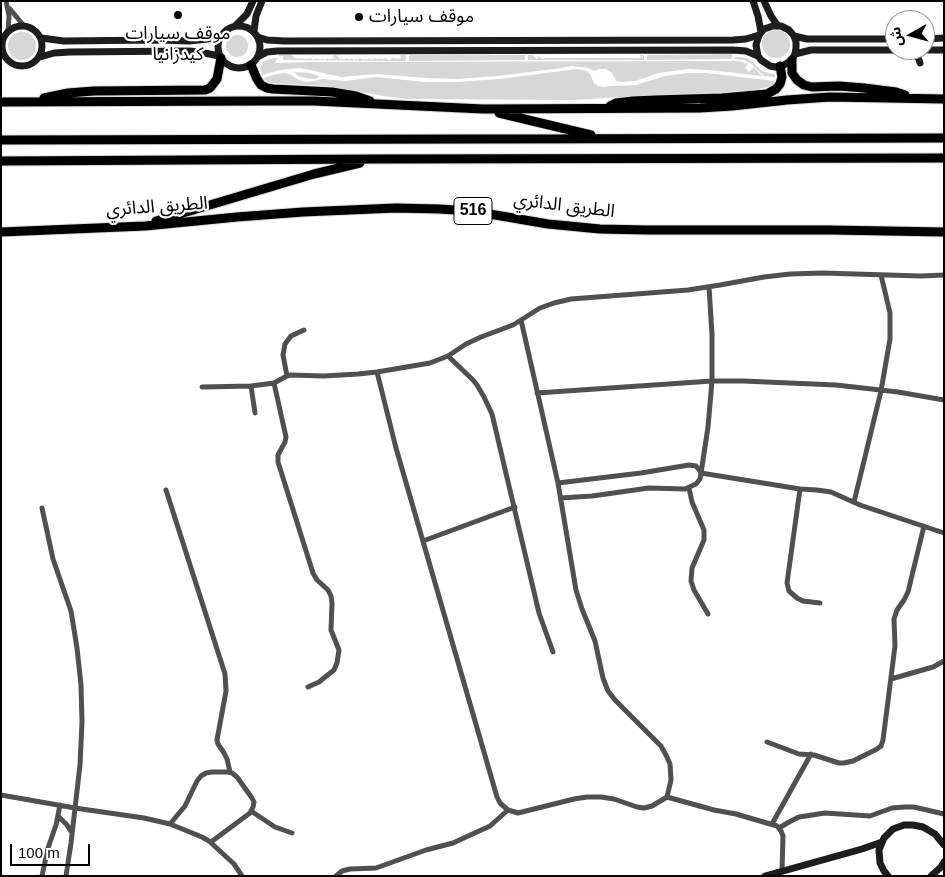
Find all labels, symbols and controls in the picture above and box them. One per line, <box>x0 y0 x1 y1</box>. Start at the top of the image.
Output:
place label: موقف سيارات <box>369 6 474 28</box>
marker: موقف سيارات كيدزانيا <box>172 9 184 21</box>
north arrow <box>885 10 935 60</box>
marker: موقف سيارات <box>353 11 365 23</box>
place label: موقف سيارات كيدزانيا <box>125 23 231 66</box>
text: ش <box>887 26 905 47</box>
street label: الطريق الدائري <box>512 189 616 223</box>
street label: الطريق الدائري <box>106 193 208 221</box>
road number: 516 <box>454 198 492 225</box>
scale bar <box>12 834 92 866</box>
text: 100 m <box>18 844 60 861</box>

